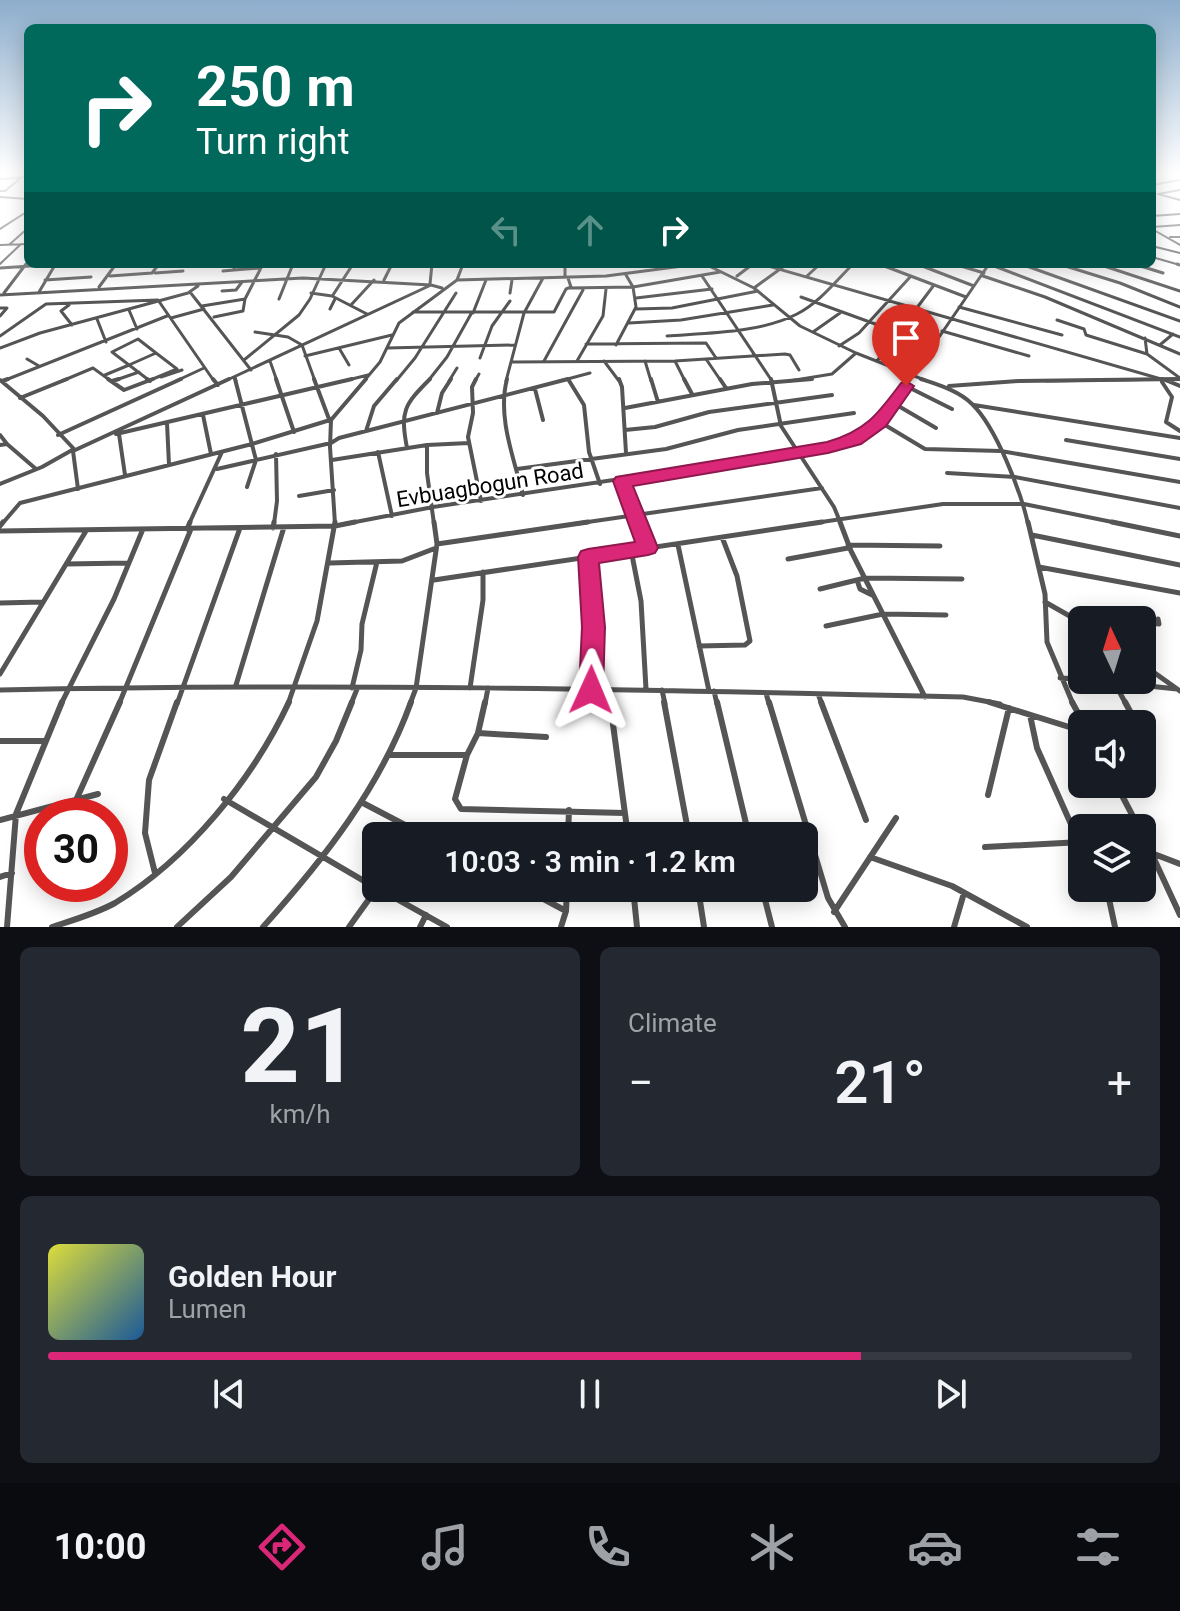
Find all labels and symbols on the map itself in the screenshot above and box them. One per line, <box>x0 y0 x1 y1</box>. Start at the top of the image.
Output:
pin <box>872 304 940 386</box>
street label: Evbuagbogun Road <box>395 458 585 512</box>
north arrow <box>1068 606 1156 694</box>
position arrow <box>549 648 633 732</box>
speed limit sign: 30 <box>24 798 128 902</box>

